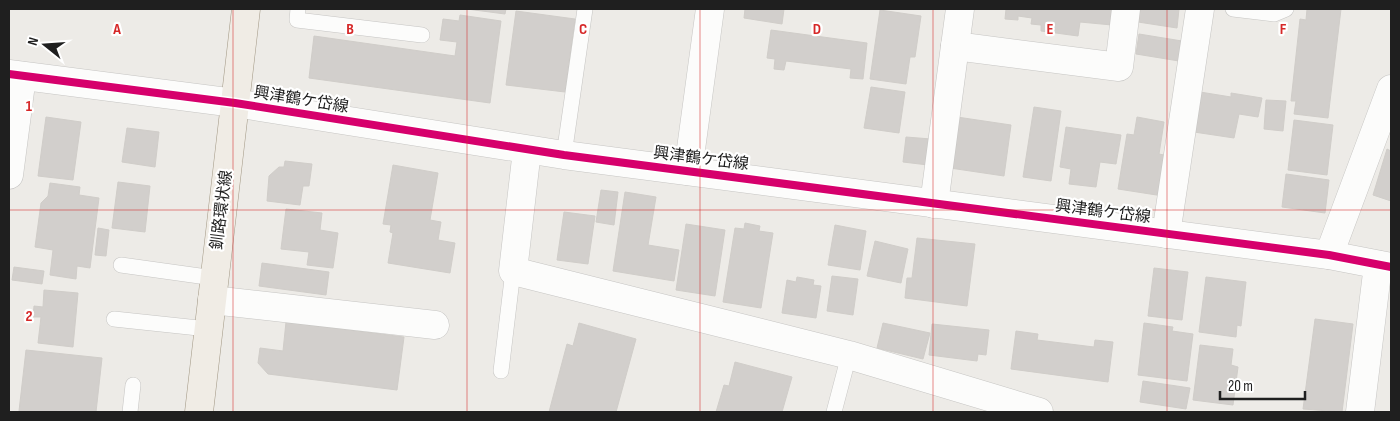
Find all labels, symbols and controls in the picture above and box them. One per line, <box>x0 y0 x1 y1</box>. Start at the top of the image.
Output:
north arrow <box>20 20 70 70</box>
text: A <box>112 20 121 39</box>
text: B <box>346 20 354 39</box>
text: C <box>579 20 587 39</box>
text: D <box>813 20 821 39</box>
text: E <box>1047 20 1054 39</box>
text: F <box>1280 20 1287 39</box>
text: N <box>24 35 42 47</box>
street label: 興津鶴ケ岱線 <box>252 83 350 117</box>
text: 1 <box>26 97 33 116</box>
street label: 興津鶴ケ岱線 <box>652 144 750 174</box>
street label: 釧路環状線 <box>208 169 236 251</box>
street label: 興津鶴ケ岱線 <box>1054 197 1152 227</box>
text: 2 <box>25 307 33 326</box>
scale bar <box>1220 368 1305 400</box>
text: 20 m <box>1228 377 1253 396</box>

